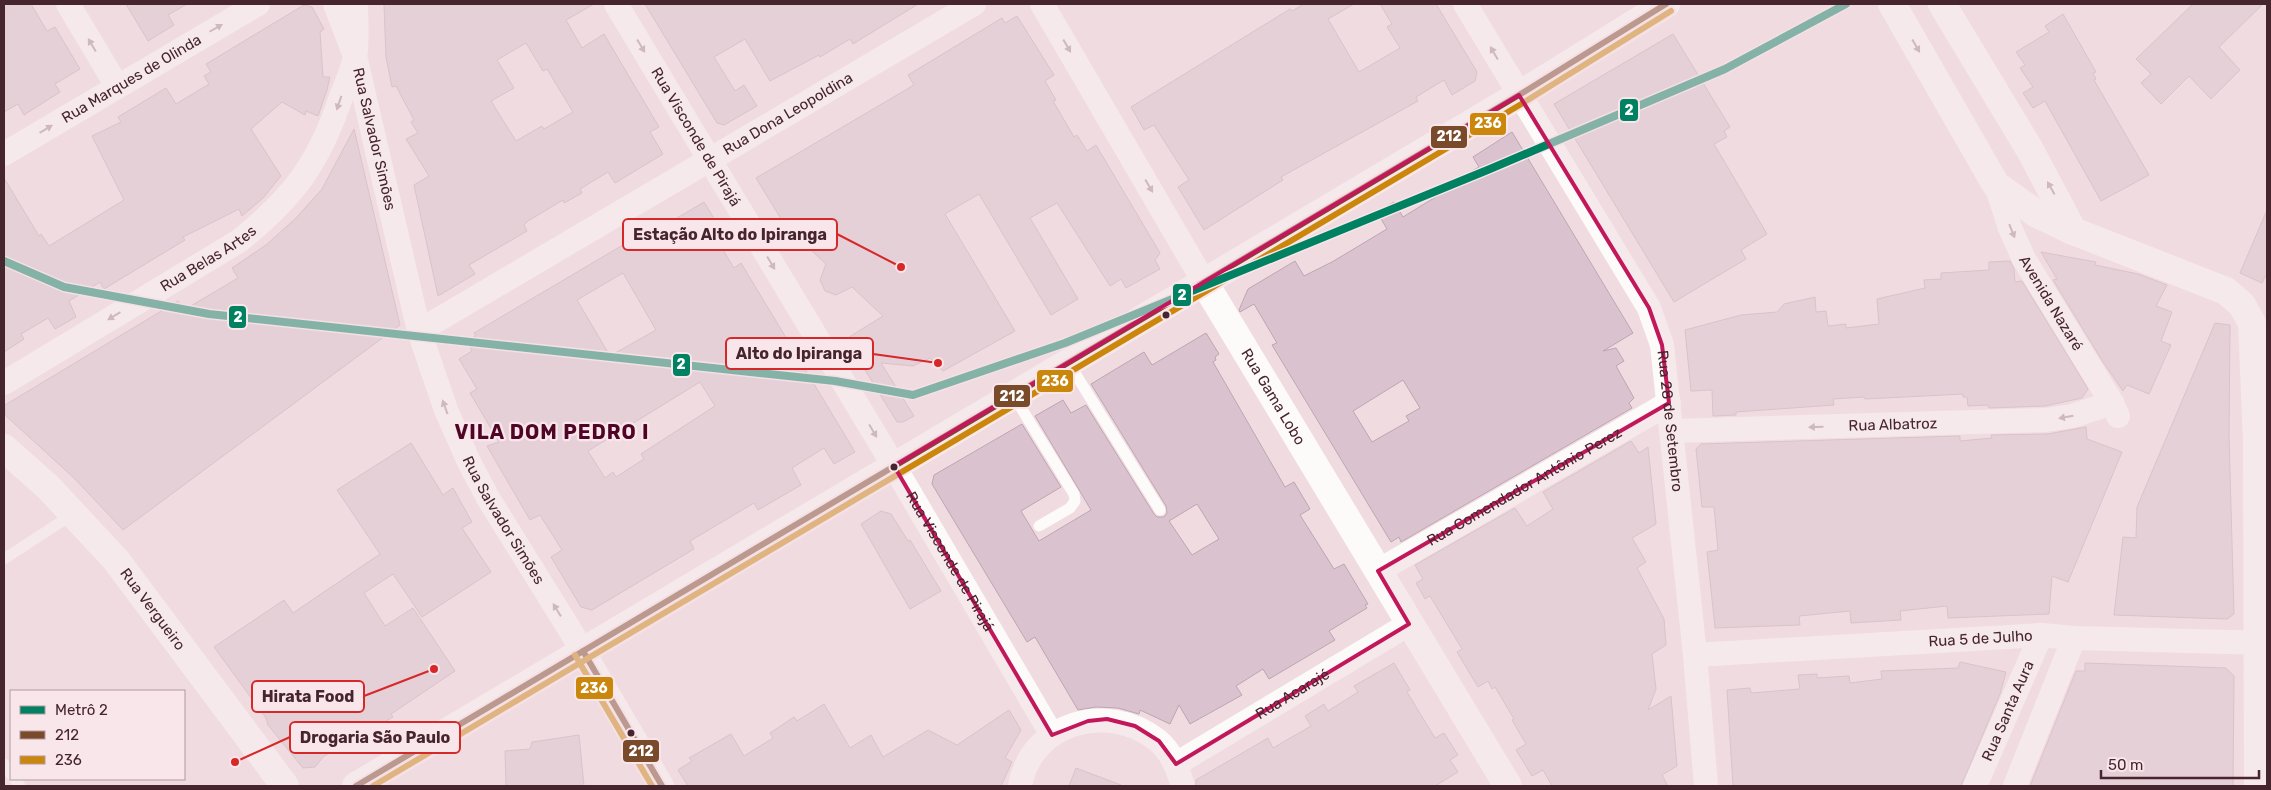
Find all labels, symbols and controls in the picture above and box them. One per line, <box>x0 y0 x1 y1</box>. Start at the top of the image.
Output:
one-way arrow <box>209 24 222 33</box>
street label: Rua Marques de Olinda <box>58 31 205 127</box>
one-way arrow <box>88 38 97 51</box>
one-way arrow <box>636 39 645 52</box>
one-way arrow <box>1062 39 1071 52</box>
one-way arrow <box>1912 39 1921 53</box>
one-way arrow <box>1489 46 1498 59</box>
street label: Rua Visconde de Pirajá <box>647 64 745 210</box>
street label: Rua Salvador Simões <box>349 66 400 213</box>
street label: Rua Dona Leopoldina <box>720 69 856 159</box>
one-way arrow <box>335 95 342 110</box>
line badge: 2 <box>1619 98 1639 122</box>
text: 2 <box>1624 102 1634 119</box>
line badge: 236 <box>1469 112 1507 136</box>
text: 236 <box>1474 115 1502 132</box>
one-way arrow <box>39 124 52 133</box>
line badge: 212 <box>1430 125 1468 149</box>
text: 212 <box>1436 128 1462 145</box>
one-way arrow <box>1144 180 1153 193</box>
one-way arrow <box>2047 180 2055 195</box>
callout: Estação Alto do Ipiranga <box>623 219 837 250</box>
street label: Rua Belas Artes <box>157 221 260 296</box>
one-way arrow <box>2008 224 2016 238</box>
text: Estação Alto do Ipiranga <box>633 225 827 244</box>
street label: Avenida Nazaré <box>2015 252 2087 354</box>
one-way arrow <box>767 257 776 270</box>
line badge: 2 <box>1172 283 1192 307</box>
text: 2 <box>1177 287 1187 304</box>
line badge: 2 <box>228 305 247 329</box>
text: 2 <box>233 309 243 326</box>
unlabelled marker <box>1161 310 1171 320</box>
one-way arrow <box>107 311 121 320</box>
callout: Alto do Ipiranga <box>726 338 873 369</box>
text: Alto do Ipiranga <box>736 344 862 363</box>
street label: Rua Gama Lobo <box>1237 345 1309 448</box>
street label: Rua 28 de Setembro <box>1654 349 1687 493</box>
line badge: 2 <box>672 353 691 377</box>
text: 2 <box>676 356 686 373</box>
line badge: 236 <box>1036 369 1074 393</box>
text: 236 <box>1041 373 1069 390</box>
line badge: 212 <box>993 384 1031 408</box>
text: 212 <box>999 388 1025 405</box>
one-way arrow <box>441 399 449 414</box>
one-way arrow <box>2057 413 2073 421</box>
street label: Rua Albatroz <box>1848 414 1938 435</box>
district label: VILA DOM PEDRO I <box>454 420 650 444</box>
street label: Rua Comendador Antônio Perez <box>1424 423 1625 550</box>
one-way arrow <box>1808 423 1824 431</box>
one-way arrow <box>869 425 878 438</box>
street label: Rua Salvador Simões <box>459 453 549 588</box>
unlabelled marker <box>889 462 899 472</box>
street label: Rua Visconde de Pirajá <box>902 488 998 635</box>
street label: Rua Vergueiro <box>116 565 189 654</box>
one-way arrow <box>553 603 562 616</box>
street label: Rua 5 de Julho <box>1928 626 2033 650</box>
street label: Rua Santa Aura <box>1978 658 2038 764</box>
street label: Rua Acarajé <box>1252 665 1333 723</box>
line badge: 236 <box>575 676 614 700</box>
text: 236 <box>580 680 608 697</box>
callout: Hirata Food <box>252 681 364 712</box>
text: Hirata Food <box>262 687 354 706</box>
legend <box>10 690 185 780</box>
text: Metrô 2 <box>55 701 108 719</box>
callout: Drogaria São Paulo <box>290 722 460 753</box>
text: 212 <box>55 726 79 744</box>
text: Drogaria São Paulo <box>300 728 451 747</box>
unlabelled marker <box>626 728 636 738</box>
line badge: 212 <box>622 739 660 763</box>
text: 212 <box>628 743 654 760</box>
scale bar <box>2101 748 2258 780</box>
text: 236 <box>55 751 82 769</box>
text: 50 m <box>2108 756 2143 774</box>

